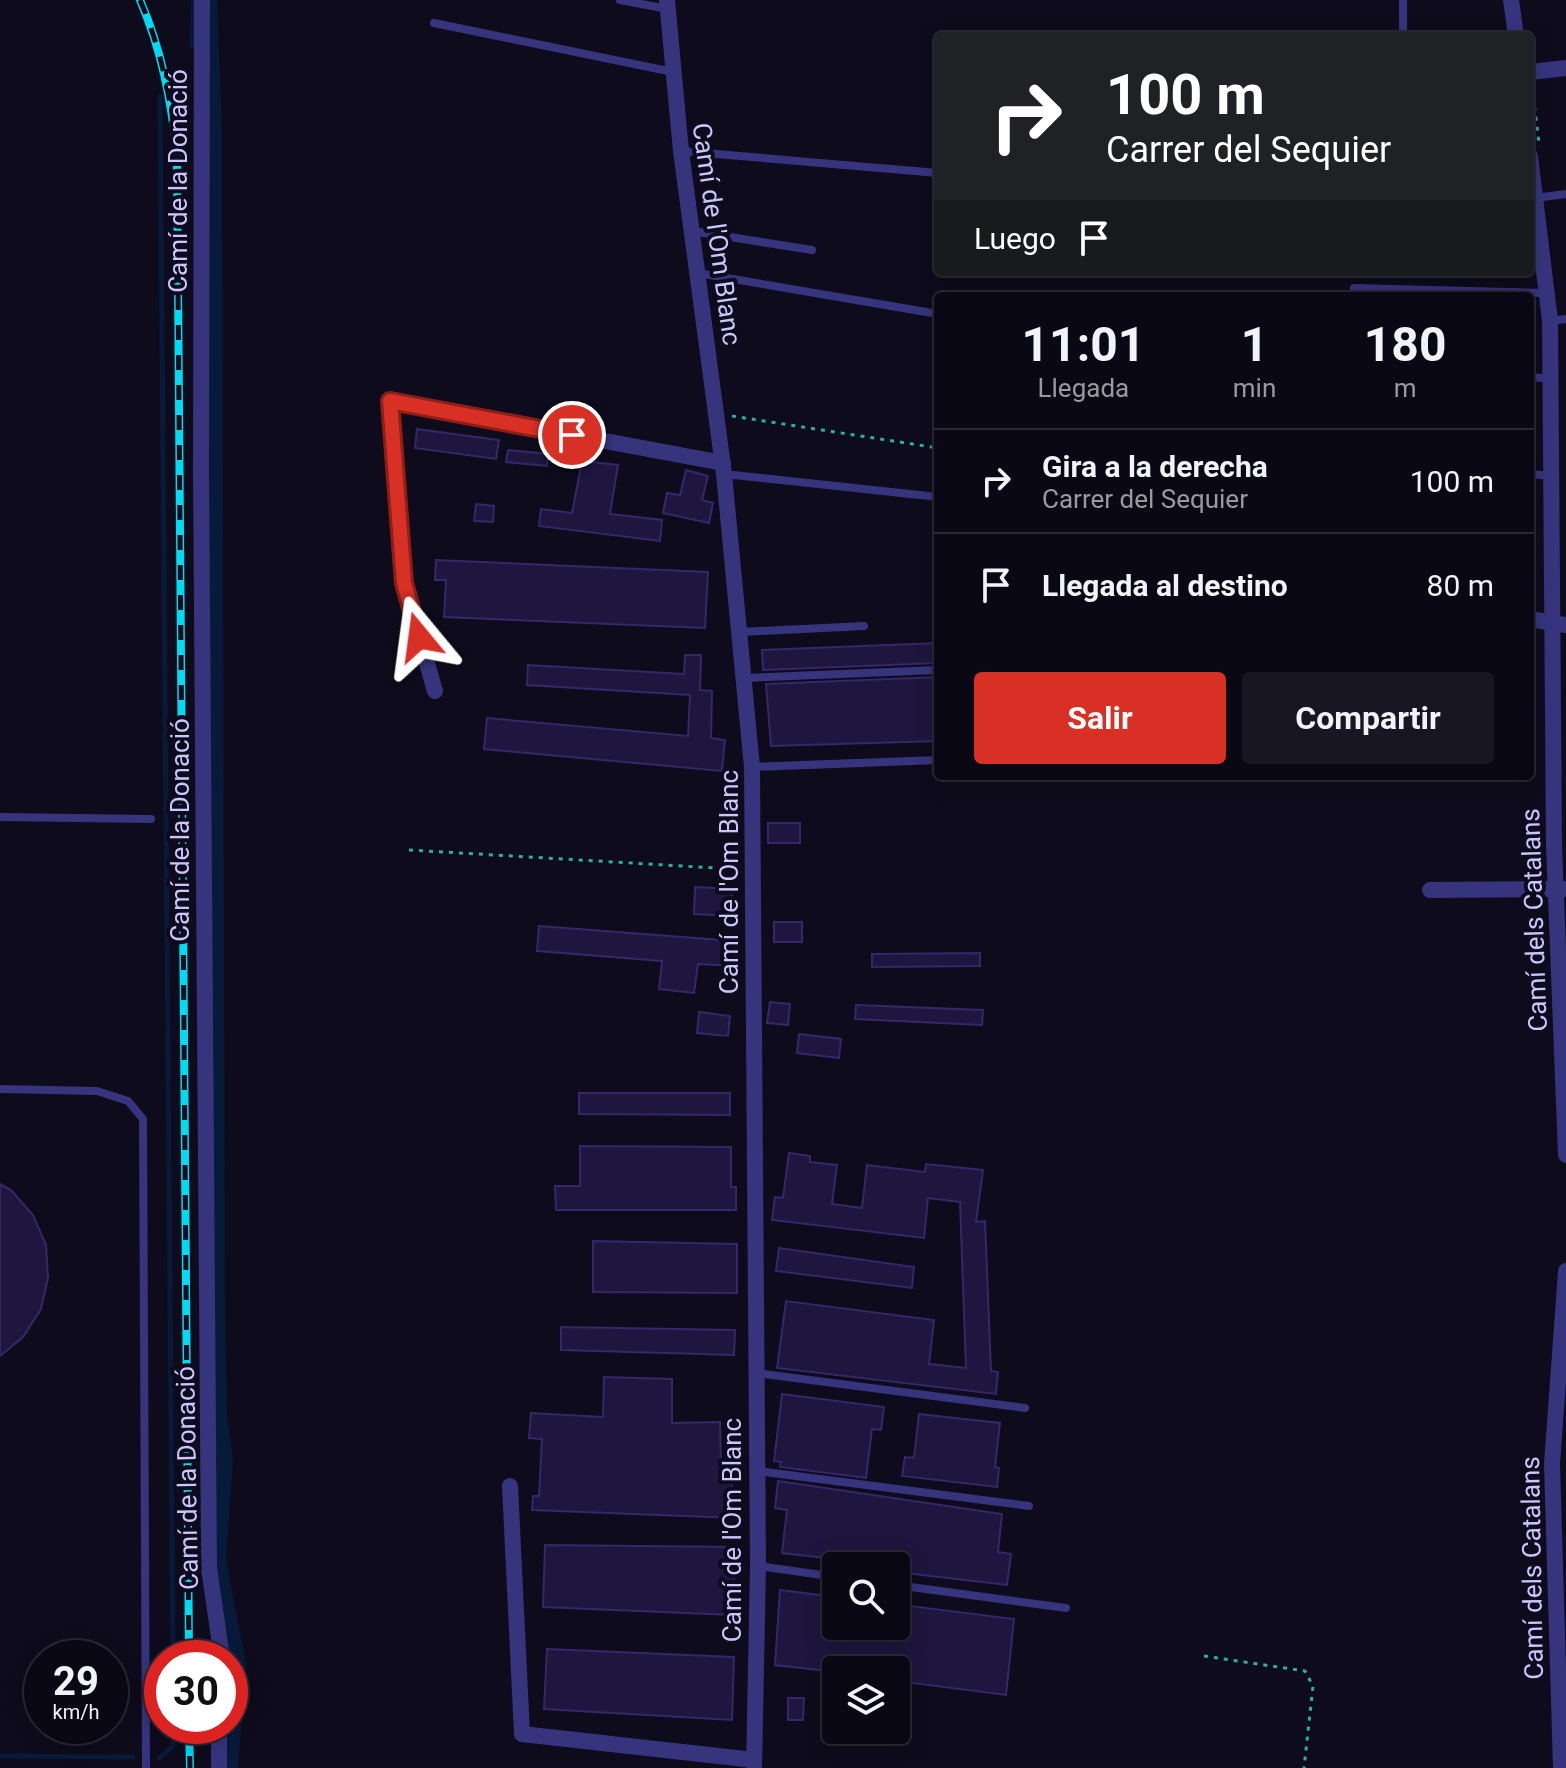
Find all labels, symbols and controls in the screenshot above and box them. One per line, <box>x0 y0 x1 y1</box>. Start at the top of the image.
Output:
text: 100 m <box>1106 62 1265 128</box>
icon: right <box>974 64 1078 168</box>
street label: Camí de la Donació <box>163 69 193 293</box>
street label: Camí de l'Om Blanc <box>687 121 747 347</box>
text: Carrer del Sequier <box>1106 129 1391 171</box>
icon: arrive <box>1072 216 1116 260</box>
text: Luego <box>974 221 1056 256</box>
text: 11:01 <box>1022 316 1145 373</box>
text: 1 <box>1241 316 1268 373</box>
text: 180 <box>1364 316 1446 373</box>
text: Llegada <box>1038 373 1129 403</box>
text: min <box>1233 373 1276 403</box>
text: m <box>1394 373 1417 403</box>
pin <box>538 401 606 469</box>
icon: arrive <box>550 413 594 457</box>
text: Gira a la derecha <box>1042 449 1268 484</box>
icon: right <box>974 459 1018 503</box>
text: 100 m <box>1410 464 1494 499</box>
text: Carrer del Sequier <box>1042 484 1248 514</box>
icon: arrive <box>974 563 1018 607</box>
text: Llegada al destino <box>1042 568 1288 603</box>
text: 80 m <box>1427 568 1494 603</box>
position arrow <box>377 595 461 679</box>
button: Salir <box>974 672 1226 764</box>
button: Compartir <box>1242 672 1494 764</box>
street label: Camí de la Donació <box>165 718 195 942</box>
street label: Camí de l'Om Blanc <box>714 770 744 994</box>
street label: Camí dels Catalans <box>1515 808 1553 1032</box>
street label: Camí de la Donació <box>170 1366 204 1590</box>
street label: Camí de l'Om Blanc <box>717 1418 747 1642</box>
street label: Camí dels Catalans <box>1515 1456 1549 1680</box>
map controls <box>822 1552 910 1744</box>
button: search <box>822 1552 910 1640</box>
speed limit sign: 30 <box>144 1640 248 1744</box>
button: layers <box>822 1656 910 1744</box>
text: 29 <box>53 1658 99 1705</box>
text: km/h <box>53 1700 99 1724</box>

